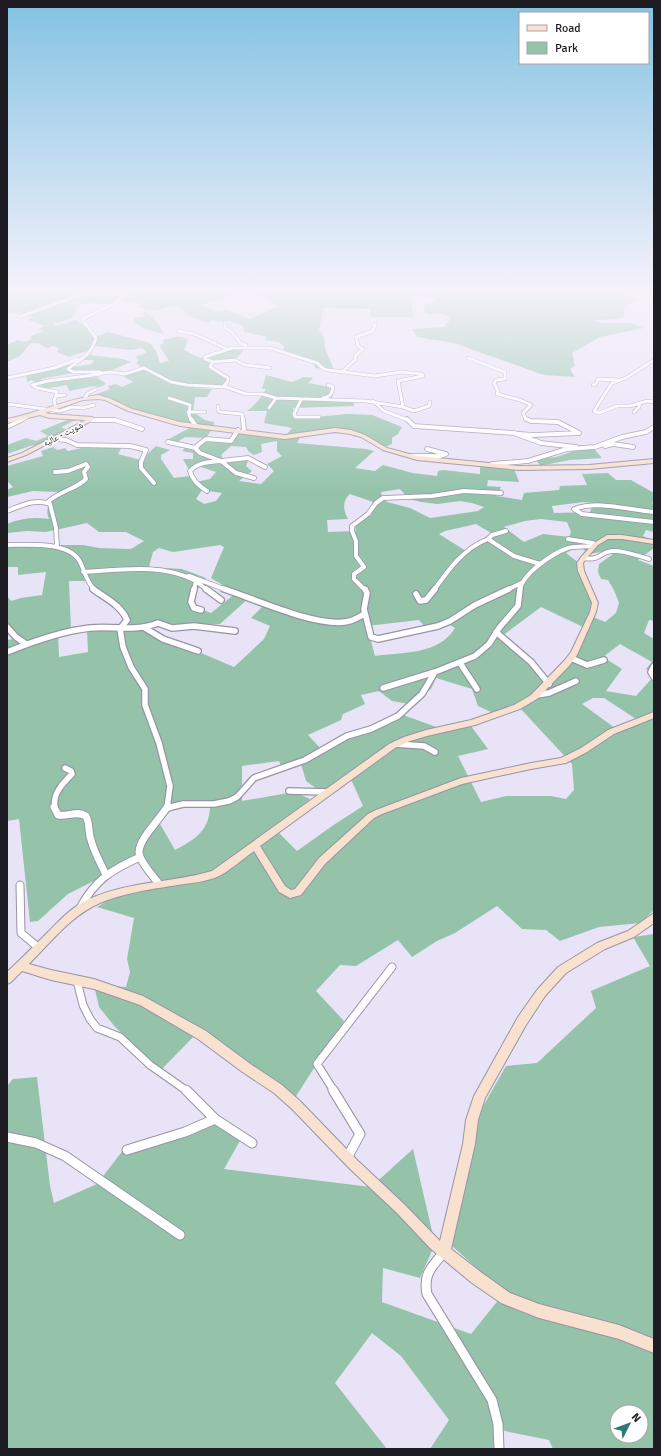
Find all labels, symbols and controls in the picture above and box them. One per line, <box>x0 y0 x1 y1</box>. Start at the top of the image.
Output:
legend <box>519 12 649 64</box>
text: Road <box>555 21 581 36</box>
text: Park <box>555 41 578 56</box>
street label: شويت - عاليه <box>41 420 85 449</box>
north arrow <box>609 1404 649 1444</box>
text: N <box>629 1410 643 1425</box>

